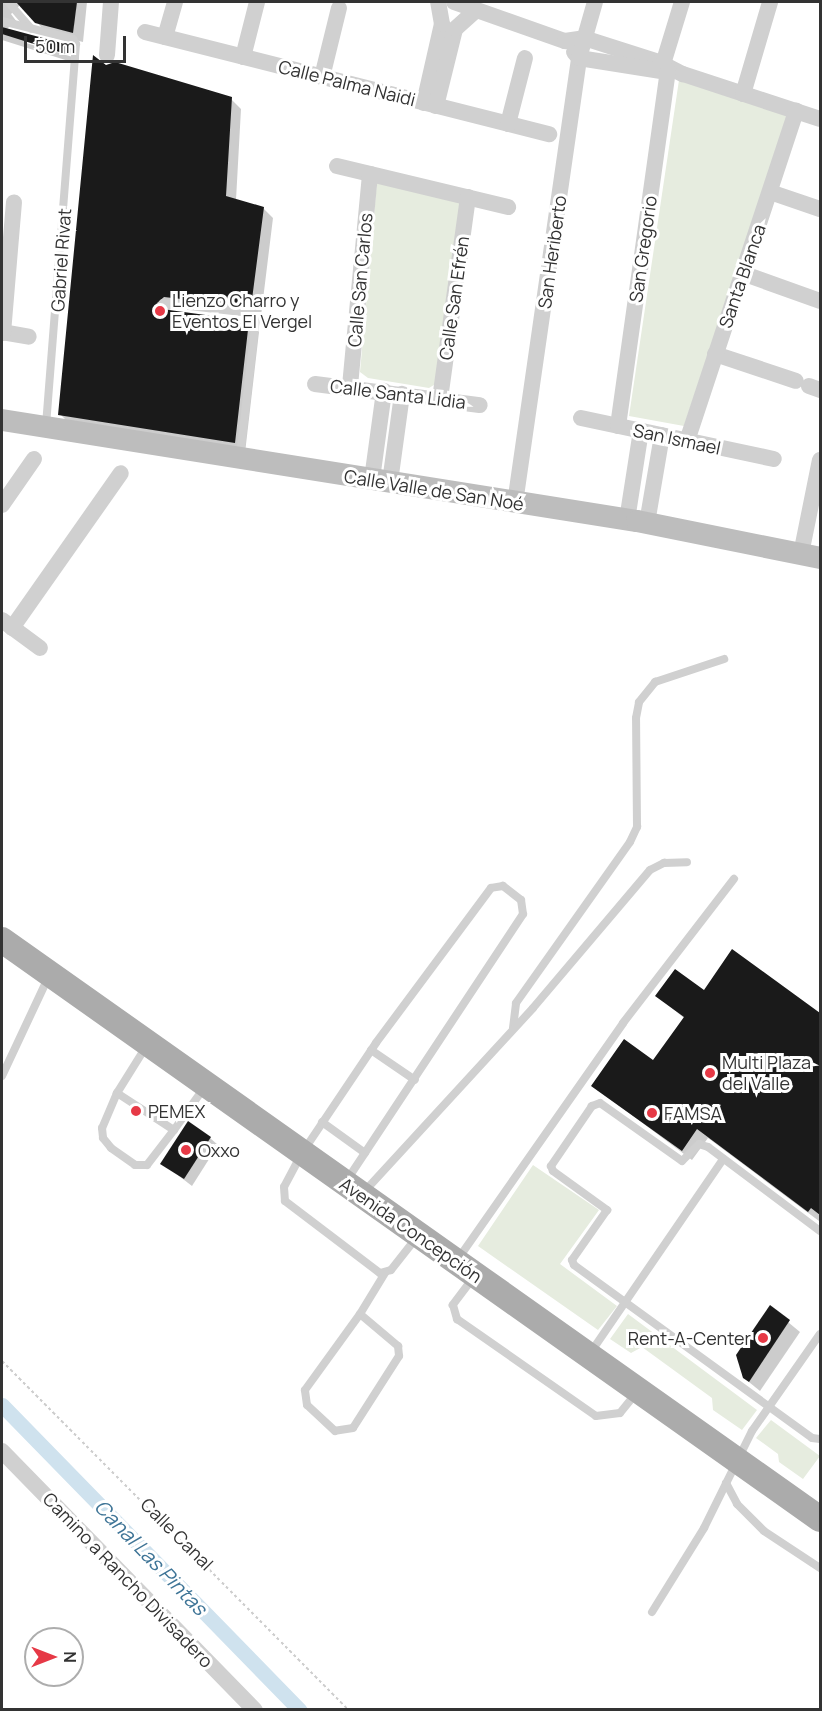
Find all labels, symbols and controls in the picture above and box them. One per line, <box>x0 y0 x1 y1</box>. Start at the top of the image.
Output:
scale bar <box>27 24 129 62</box>
text: 50 m <box>35 34 75 58</box>
street label: Calle Palma Naidi <box>276 56 418 110</box>
street label: San Heriberto <box>533 194 571 310</box>
street label: San Gregorio <box>625 194 661 304</box>
street label: Gabriel Rivat <box>47 208 75 312</box>
street label: Calle San Carlos <box>343 212 377 348</box>
street label: Santa Blanca <box>714 221 770 331</box>
street label: Calle San Efrén <box>435 235 473 361</box>
place label: Lienzo Charro y Eventos El Vergel <box>172 290 312 332</box>
marker: Lienzo Charro y Eventos El Vergel <box>153 304 167 318</box>
street label: Calle Santa Lidia <box>329 375 467 413</box>
street label: San Ismael <box>631 419 723 459</box>
street label: Calle Valle de San Noé <box>343 465 525 515</box>
place label: Multi Plaza del Valle <box>722 1052 811 1094</box>
marker: Multi Plaza del Valle <box>703 1066 717 1080</box>
place label: PEMEX <box>148 1100 205 1122</box>
place label: FAMSA <box>664 1102 722 1124</box>
marker: PEMEX <box>129 1104 143 1118</box>
marker: FAMSA <box>645 1106 659 1120</box>
place label: Oxxo <box>198 1139 240 1161</box>
marker: Oxxo <box>179 1143 193 1157</box>
street label: Avenida Concepción <box>336 1173 486 1287</box>
place label: Rent-A-Center <box>628 1327 751 1349</box>
marker: Rent-A-Center <box>756 1331 770 1345</box>
street label: Camino a Rancho Divisadero <box>39 1488 217 1672</box>
street label: Calle Canal <box>136 1493 218 1575</box>
water label: Canal Las Pintas <box>90 1494 212 1620</box>
north arrow <box>24 1627 84 1687</box>
text: N <box>59 1651 81 1663</box>

